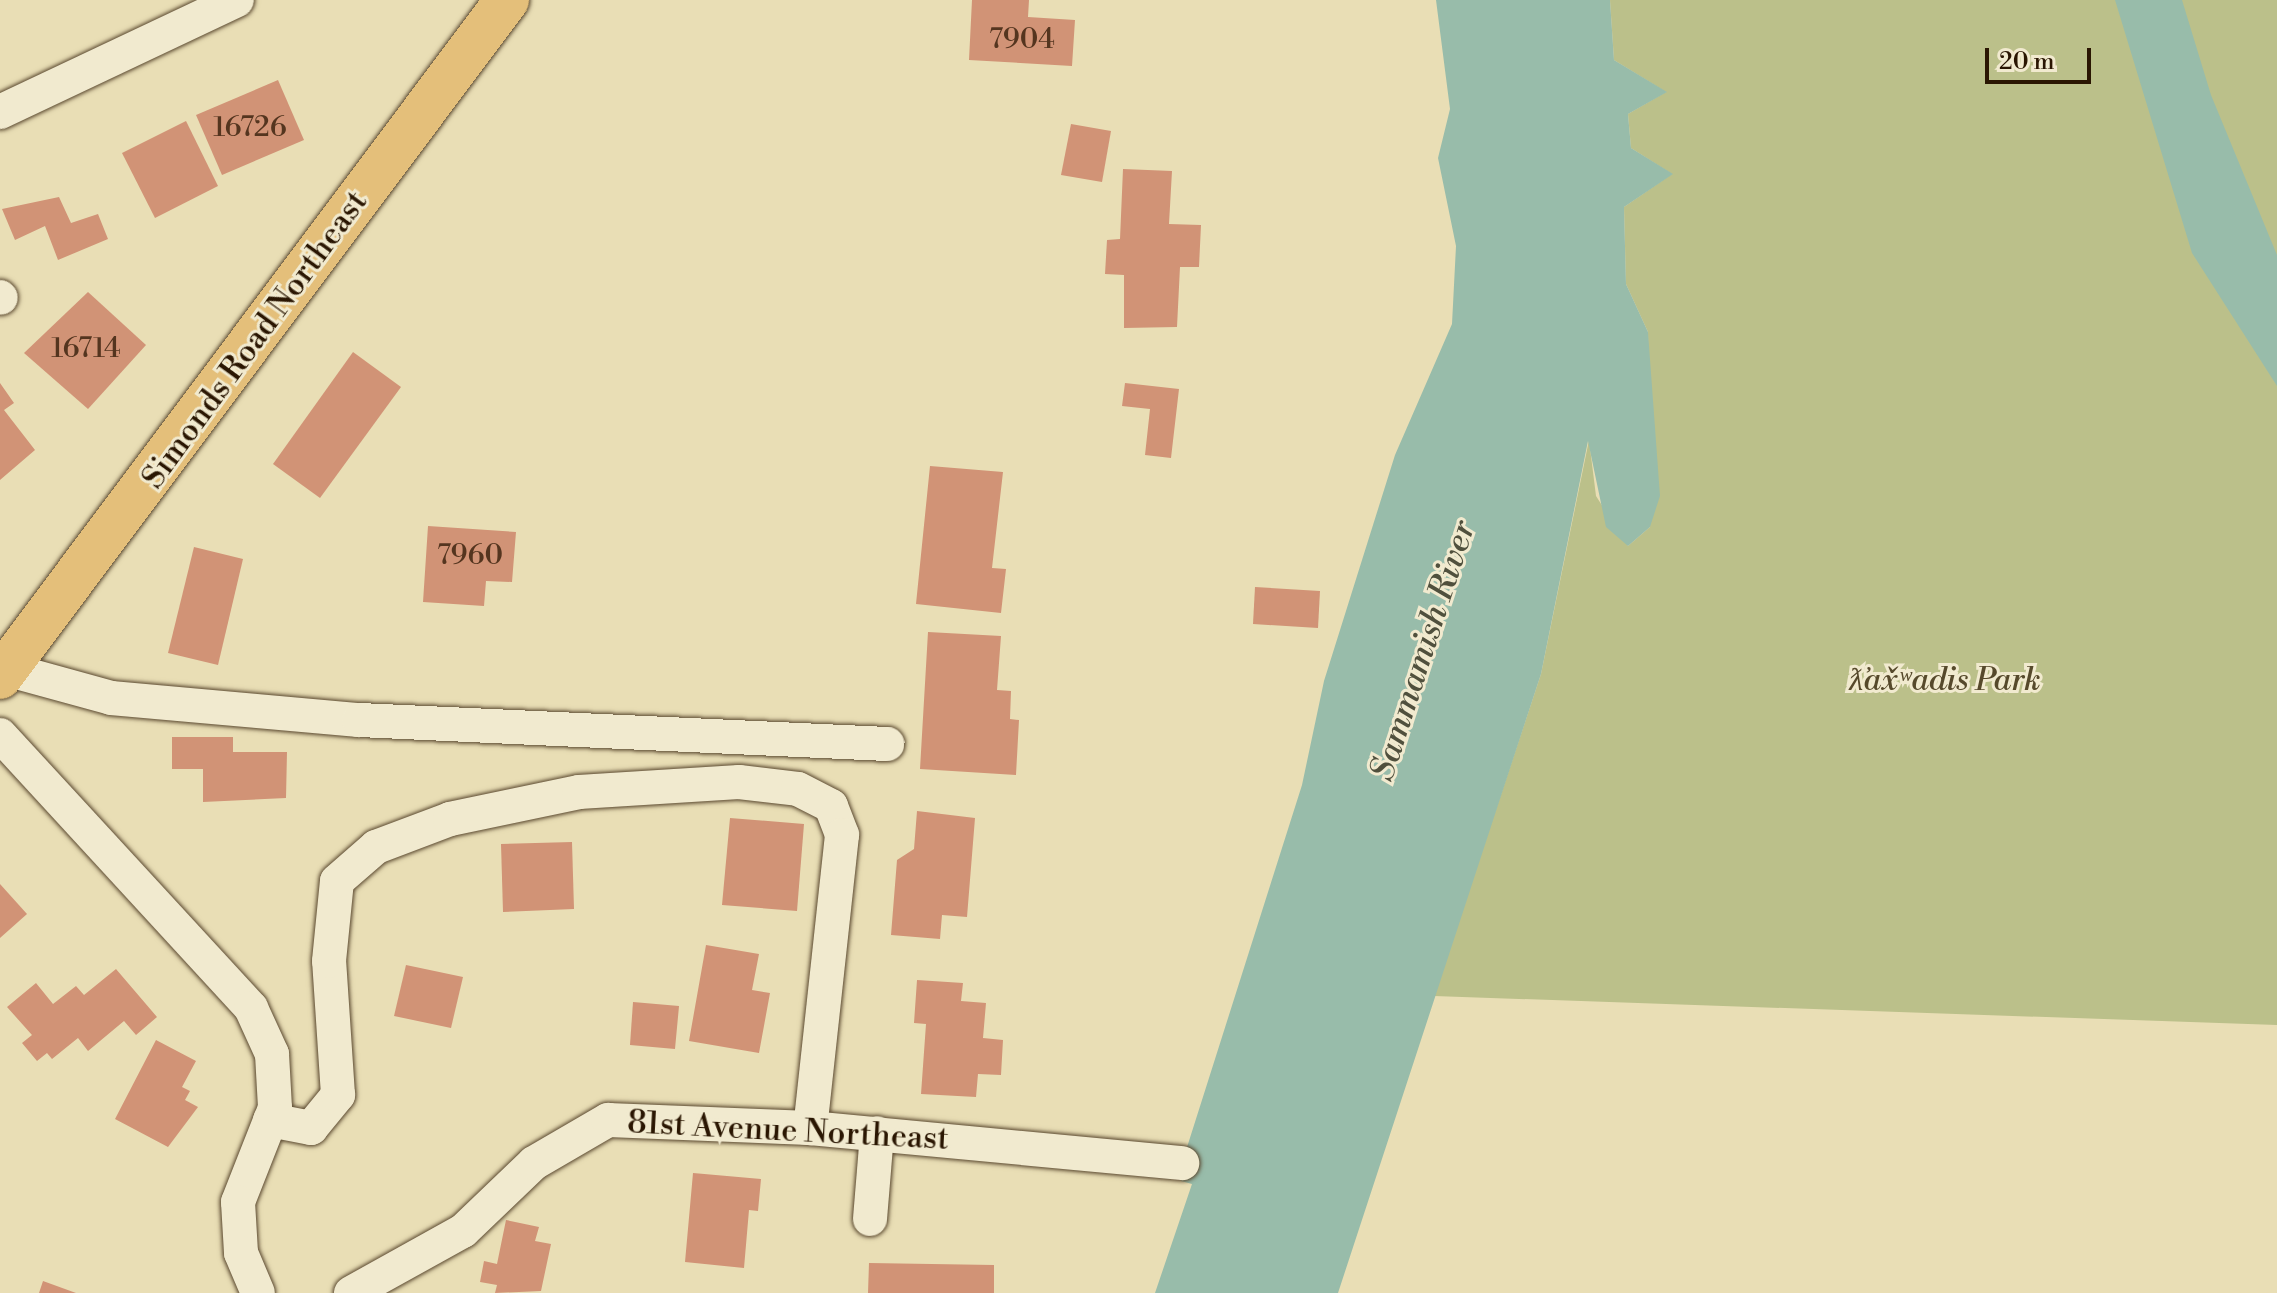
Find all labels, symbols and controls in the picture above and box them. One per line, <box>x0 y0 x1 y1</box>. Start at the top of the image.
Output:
house number: 7904 <box>989 23 1055 57</box>
scale bar <box>1989 32 2095 82</box>
text: 20 m <box>1999 47 2055 77</box>
house number: 16726 <box>213 111 287 145</box>
street label: Simonds Road Northeast <box>134 184 376 496</box>
house number: 16714 <box>51 332 121 366</box>
water label: Sammamish River <box>1363 516 1485 786</box>
house number: 7960 <box>437 539 503 573</box>
park label: ƛ̕ax̌ʷadis Park <box>1849 661 2041 699</box>
street label: 81st Avenue Northeast <box>626 1103 950 1159</box>

